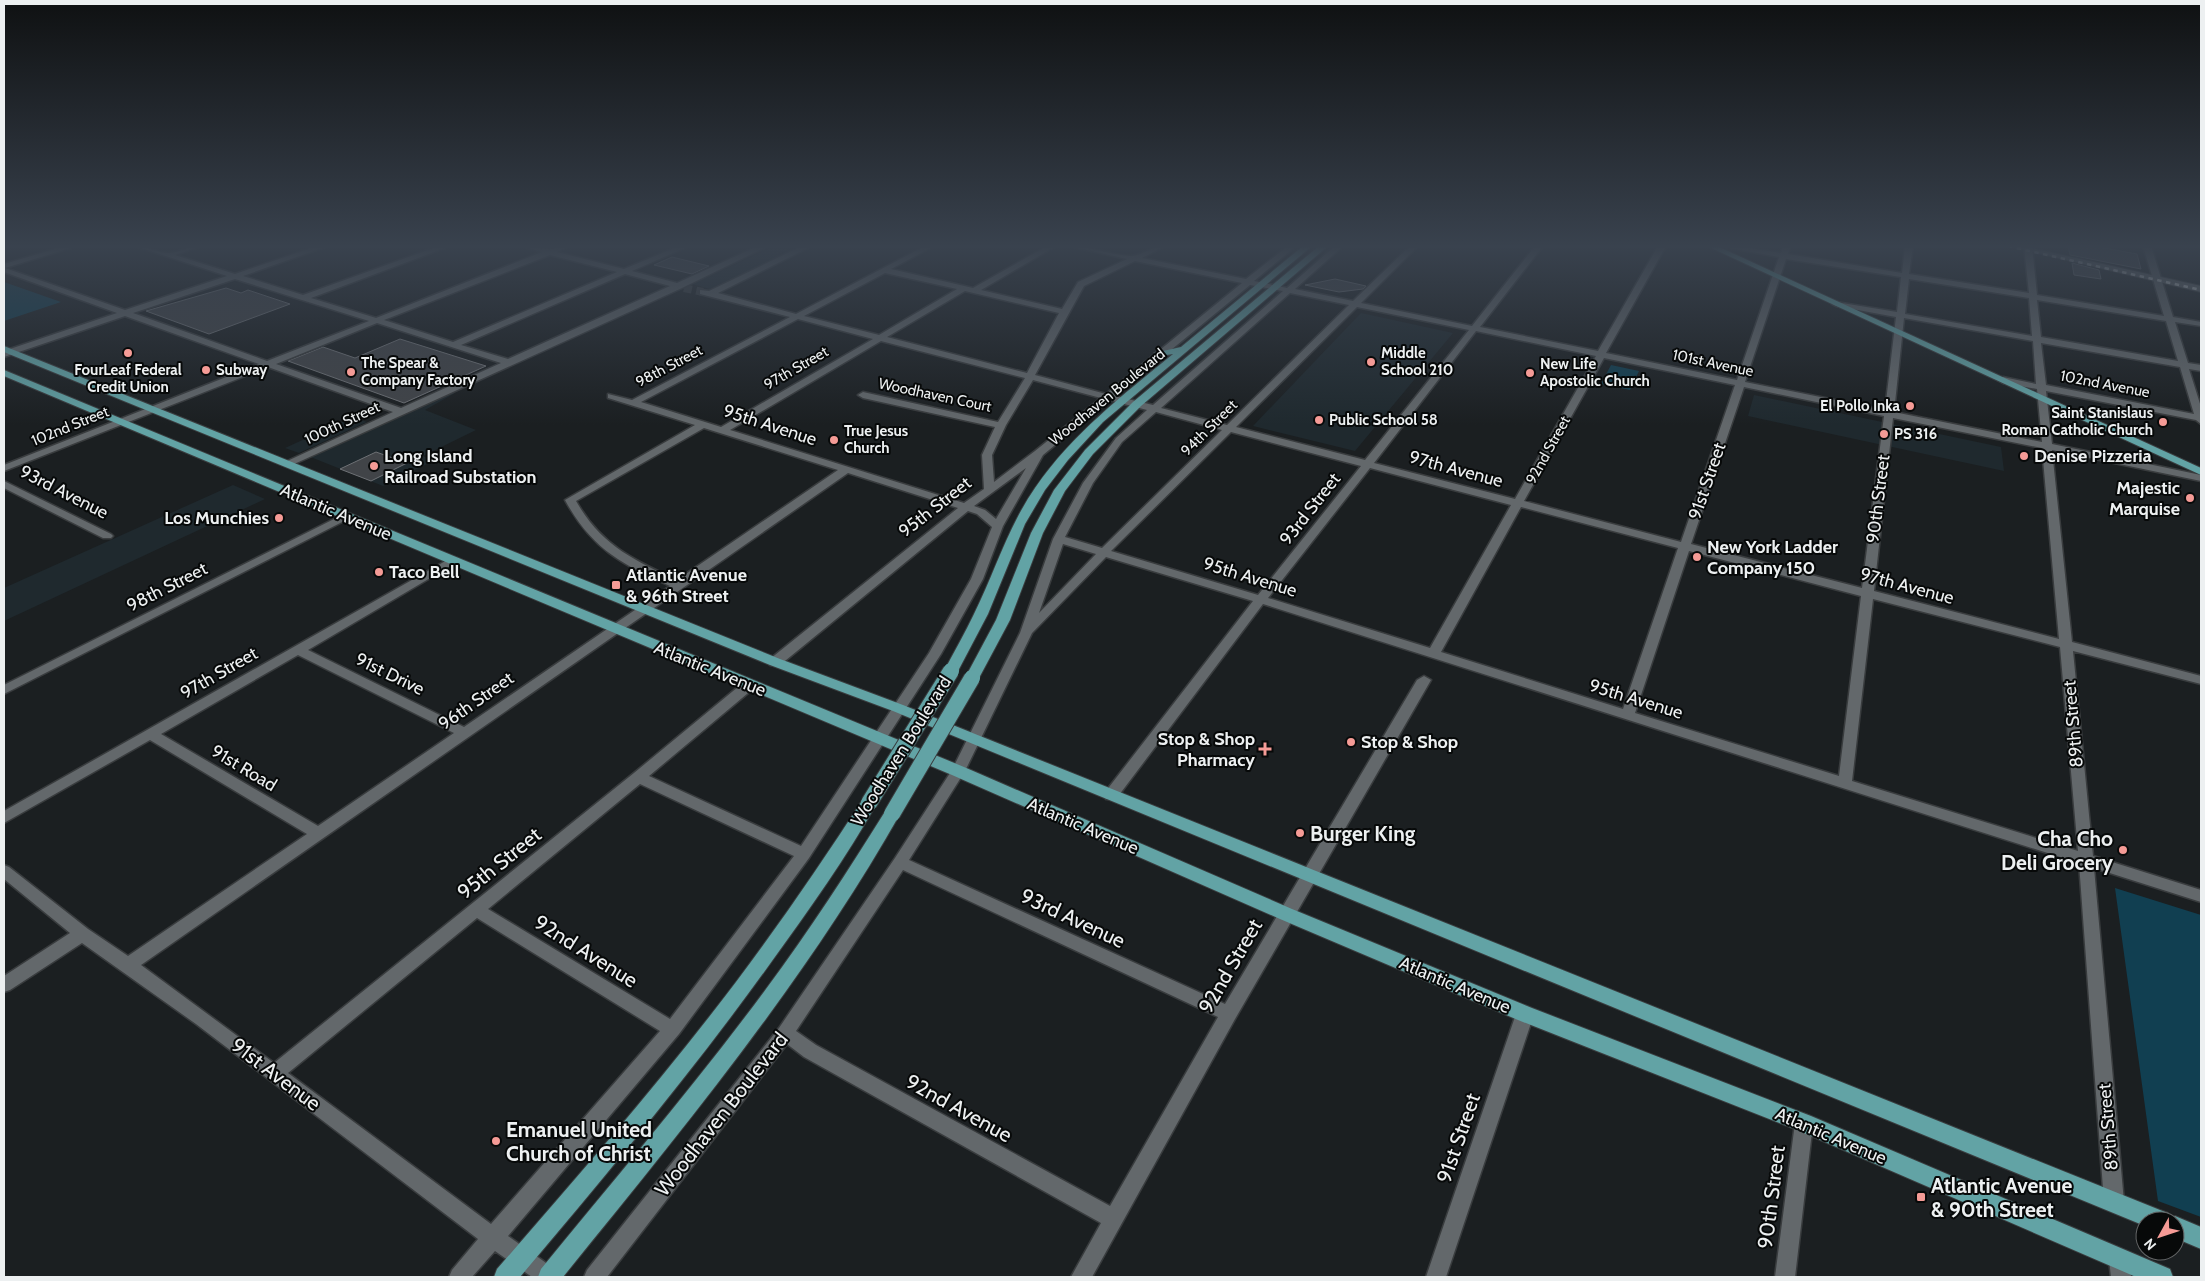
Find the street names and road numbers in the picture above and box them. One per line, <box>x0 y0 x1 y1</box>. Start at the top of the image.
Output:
street label: 98th Street <box>633 341 705 391</box>
street label: 97th Street <box>761 342 831 394</box>
street label: Woodhaven Boulevard <box>1046 345 1168 449</box>
street label: 101st Avenue <box>1671 346 1756 380</box>
street label: 102nd Avenue <box>2059 366 2152 402</box>
street label: Woodhaven Court <box>877 374 993 416</box>
street label: 94th Street <box>1177 396 1241 460</box>
street label: 100th Street <box>302 398 382 448</box>
street label: 95th Avenue <box>721 400 819 450</box>
street label: 102nd Street <box>29 402 111 450</box>
street label: 92nd Street <box>1522 413 1574 487</box>
street label: 91st Street <box>1684 440 1730 522</box>
street label: 97th Avenue <box>1407 446 1505 492</box>
street label: 90th Street <box>1862 454 1894 544</box>
street label: 93rd Avenue <box>16 460 112 524</box>
street label: 93rd Street <box>1275 468 1345 550</box>
street label: 95th Street <box>894 472 976 542</box>
street label: Atlantic Avenue <box>277 479 395 545</box>
street label: 95th Avenue <box>1200 552 1300 602</box>
street label: 98th Street <box>123 557 211 617</box>
street label: 97th Avenue <box>1858 563 1956 609</box>
street label: Atlantic Avenue <box>651 637 769 701</box>
street label: 97th Street <box>177 642 261 704</box>
street label: 91st Drive <box>352 648 428 700</box>
street label: 96th Street <box>434 667 518 735</box>
street label: Woodhaven Boulevard <box>846 672 956 830</box>
street label: 95th Avenue <box>1586 674 1686 724</box>
street label: 89th Street <box>2058 680 2088 768</box>
street label: 91st Road <box>207 740 281 796</box>
street label: Atlantic Avenue <box>1024 793 1142 859</box>
street label: 95th Street <box>452 822 546 904</box>
street label: 93rd Avenue <box>1017 883 1130 953</box>
street label: 92nd Avenue <box>529 909 643 993</box>
street label: 92nd Street <box>1193 914 1267 1018</box>
street label: Atlantic Avenue <box>1396 952 1514 1018</box>
street label: Woodhaven Boulevard <box>649 1027 793 1201</box>
street label: 91st Avenue <box>226 1032 326 1116</box>
street label: 92nd Avenue <box>901 1069 1017 1148</box>
street label: 89th Street <box>2093 1083 2123 1171</box>
street label: 91st Street <box>1431 1090 1485 1186</box>
street label: Atlantic Avenue <box>1772 1103 1890 1169</box>
street label: 90th Street <box>1752 1144 1790 1250</box>

